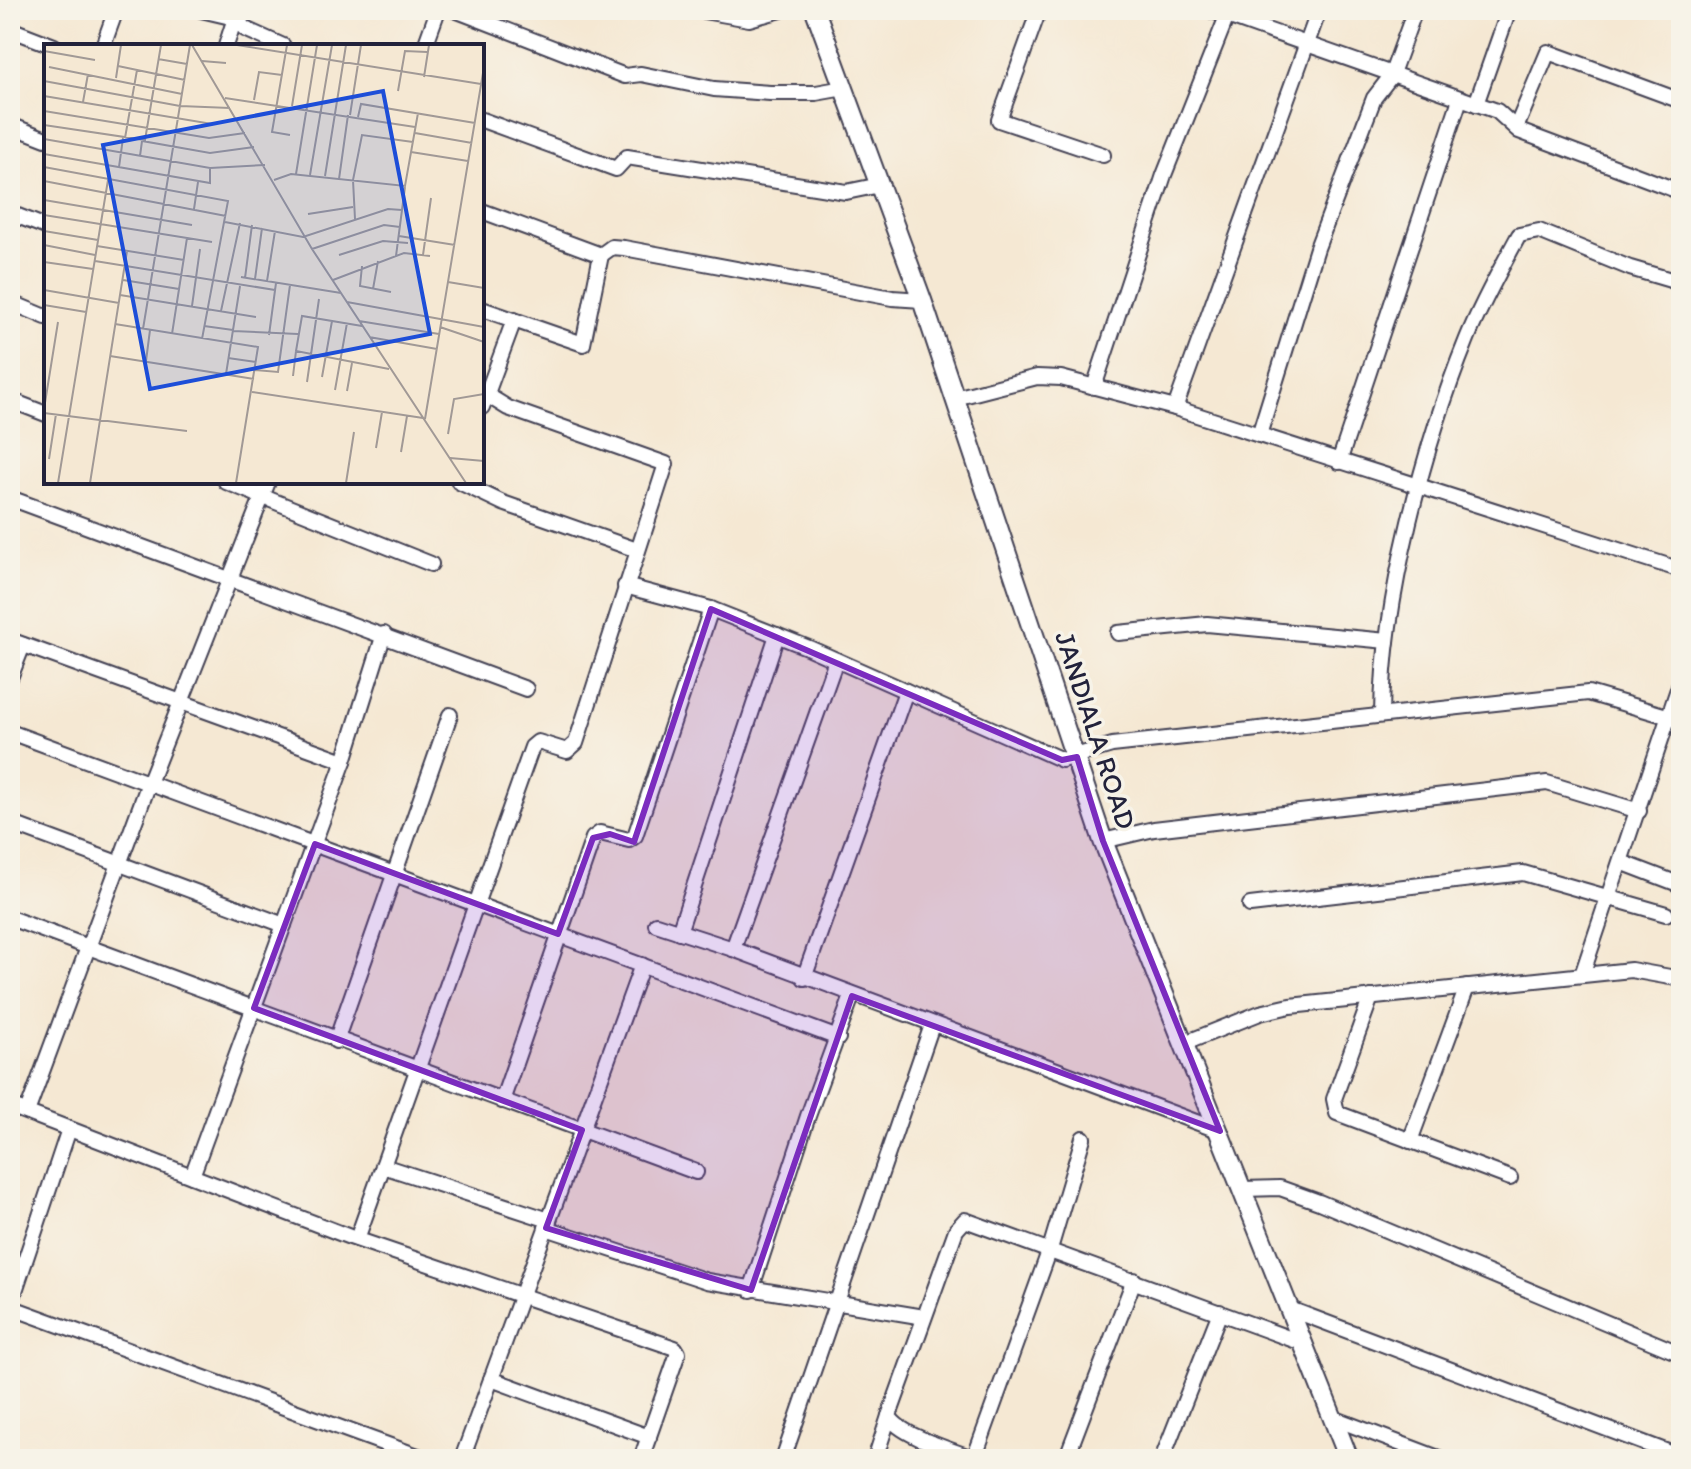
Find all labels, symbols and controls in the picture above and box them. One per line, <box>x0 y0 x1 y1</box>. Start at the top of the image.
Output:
inset map <box>44 44 484 484</box>
street label: JANDIALA ROAD <box>1048 627 1144 833</box>

